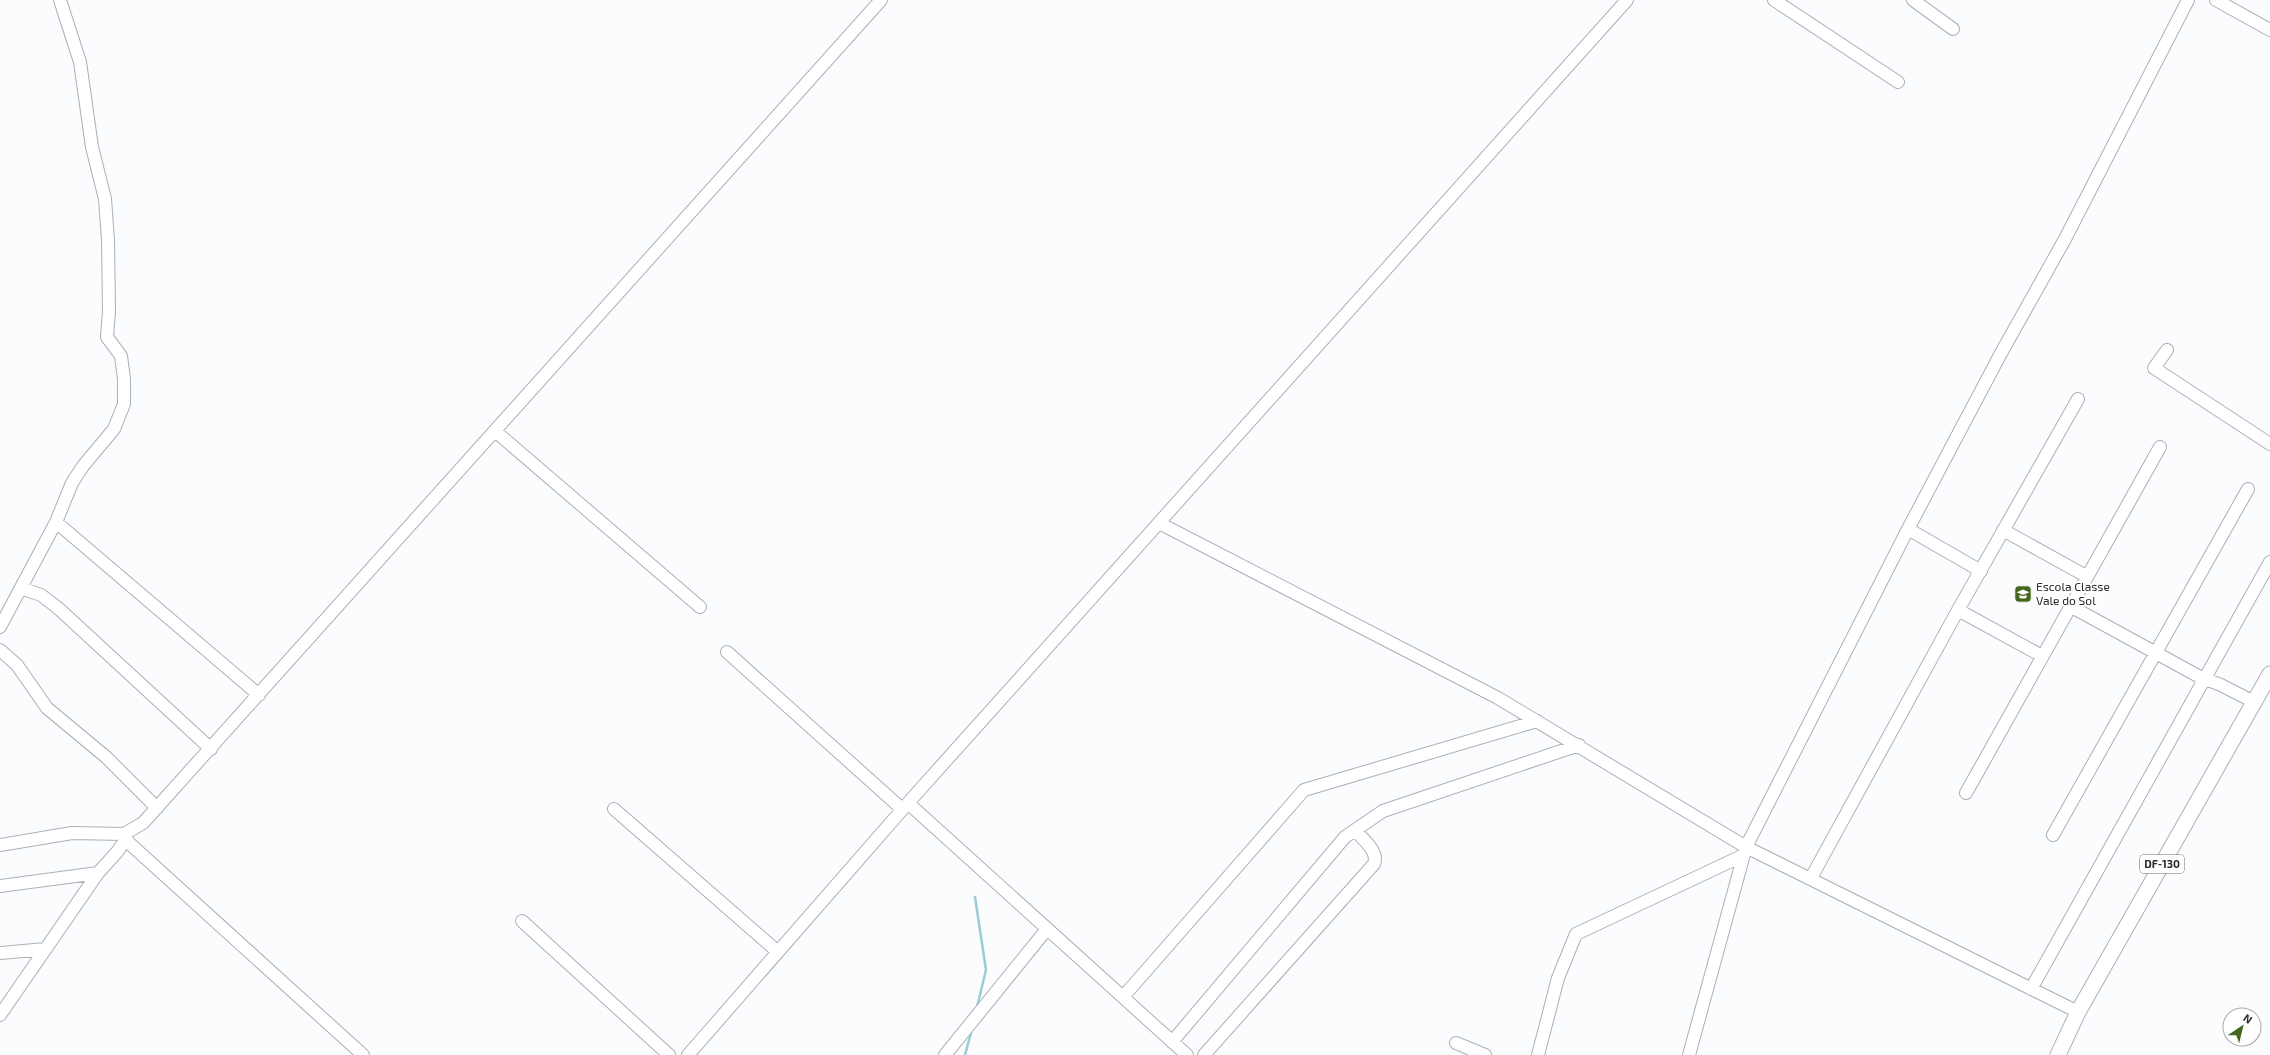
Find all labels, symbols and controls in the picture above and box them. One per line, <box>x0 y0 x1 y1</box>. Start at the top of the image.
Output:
place label: Escola Classe Vale do Sol <box>2036 579 2110 607</box>
school or university icon: Escola Classe Vale do Sol <box>2013 584 2033 604</box>
road number: DF-130 <box>2140 855 2184 873</box>
north arrow <box>2222 1007 2262 1047</box>
text: N <box>2241 1011 2255 1026</box>

